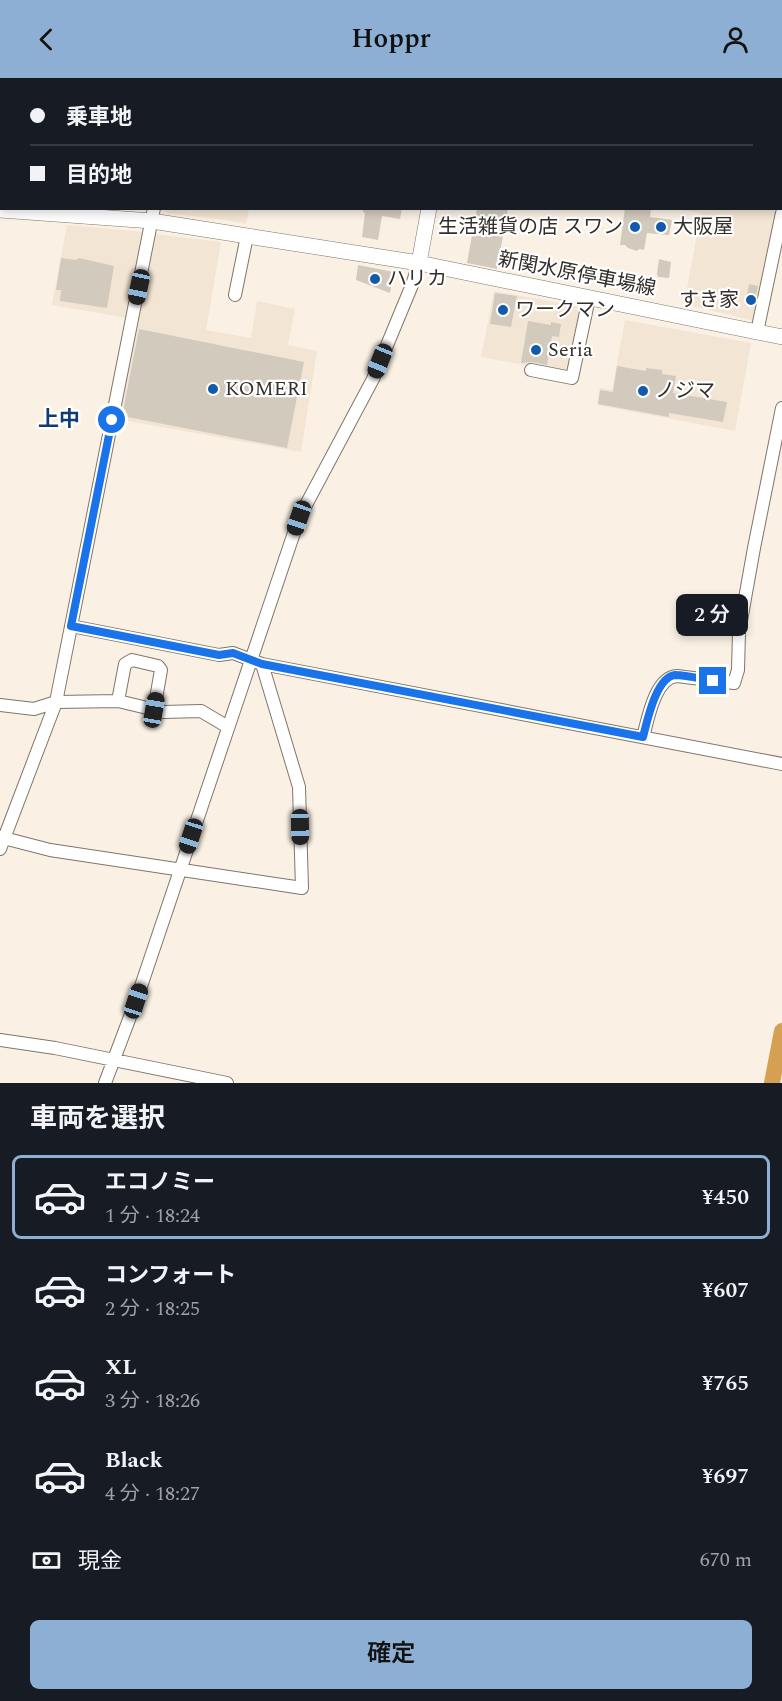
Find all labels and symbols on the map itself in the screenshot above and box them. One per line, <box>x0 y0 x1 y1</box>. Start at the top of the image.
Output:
place label: 生活雑貨の店 スワン <box>438 212 623 242</box>
place label: 大阪屋 <box>673 212 733 242</box>
marker: 生活雑貨の店 スワン <box>628 220 642 234</box>
marker: 大阪屋 <box>654 220 668 234</box>
street label: 新関水原停車場線 <box>496 244 658 304</box>
place label: ハリカ <box>387 264 447 294</box>
car <box>126 268 152 306</box>
marker: ハリカ <box>368 272 382 286</box>
place label: すき家 <box>679 285 739 315</box>
marker: すき家 <box>744 293 758 307</box>
place label: ワークマン <box>515 295 615 325</box>
marker: ワークマン <box>496 303 510 317</box>
place label: Seria <box>548 335 593 365</box>
car <box>365 341 395 381</box>
marker: Seria <box>529 343 543 357</box>
place label: KOMERI <box>225 374 308 404</box>
place label: ノジマ <box>655 376 715 406</box>
marker: KOMERI <box>206 382 220 396</box>
marker: ノジマ <box>636 384 650 398</box>
district label: 上中 <box>38 404 80 436</box>
route start <box>98 406 125 433</box>
car <box>285 498 313 538</box>
callout: 2 分 <box>677 594 749 636</box>
route end <box>699 667 726 694</box>
car <box>142 691 166 729</box>
car <box>291 809 309 845</box>
car <box>177 816 205 856</box>
car <box>122 981 150 1021</box>

